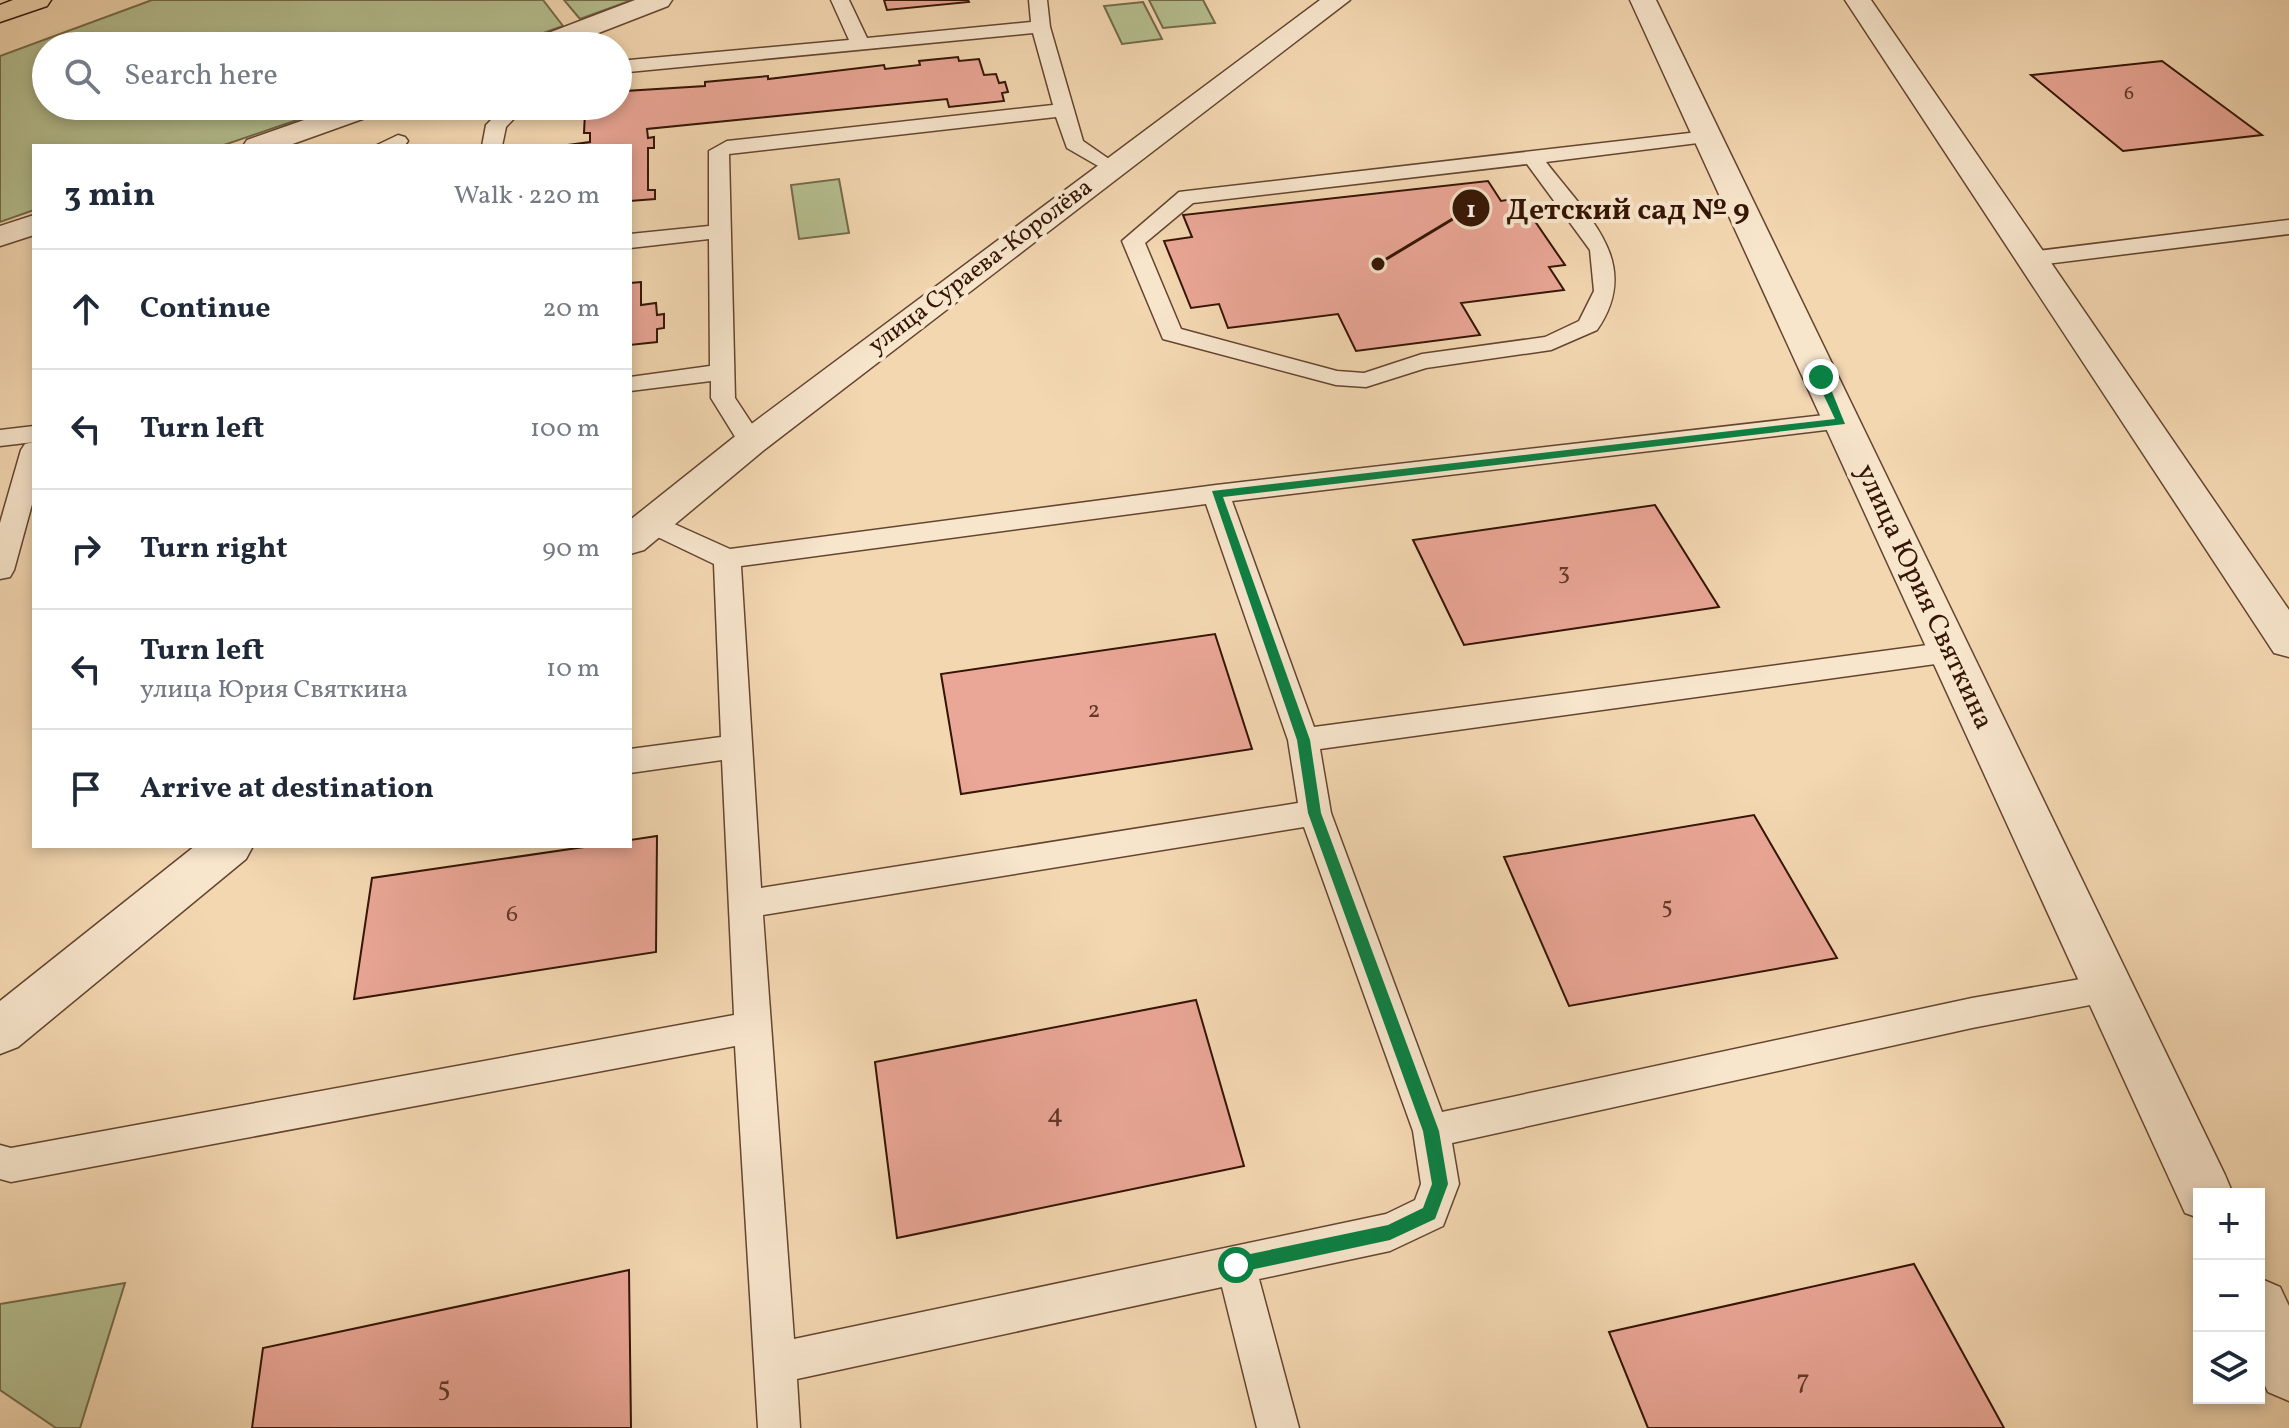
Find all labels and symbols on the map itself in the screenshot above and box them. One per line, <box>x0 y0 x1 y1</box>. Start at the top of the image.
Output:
house number: 6 <box>2124 80 2134 108</box>
street label: улица Сураева-Королёва <box>862 171 1100 363</box>
callout: Детский сад № 9 <box>1451 181 1766 235</box>
text: Детский сад № 9 <box>1506 190 1750 232</box>
text: 1 <box>1466 194 1476 228</box>
route end <box>1803 359 1839 395</box>
street label: улица Юрия Святкина <box>1845 458 2003 736</box>
house number: 3 <box>1558 556 1570 590</box>
house number: 2 <box>1088 694 1100 728</box>
house number: 5 <box>1661 890 1673 924</box>
house number: 6 <box>506 898 518 932</box>
house number: 4 <box>1047 1095 1063 1134</box>
route start <box>1218 1247 1254 1283</box>
house number: 7 <box>1796 1361 1810 1400</box>
house number: 5 <box>437 1369 451 1408</box>

